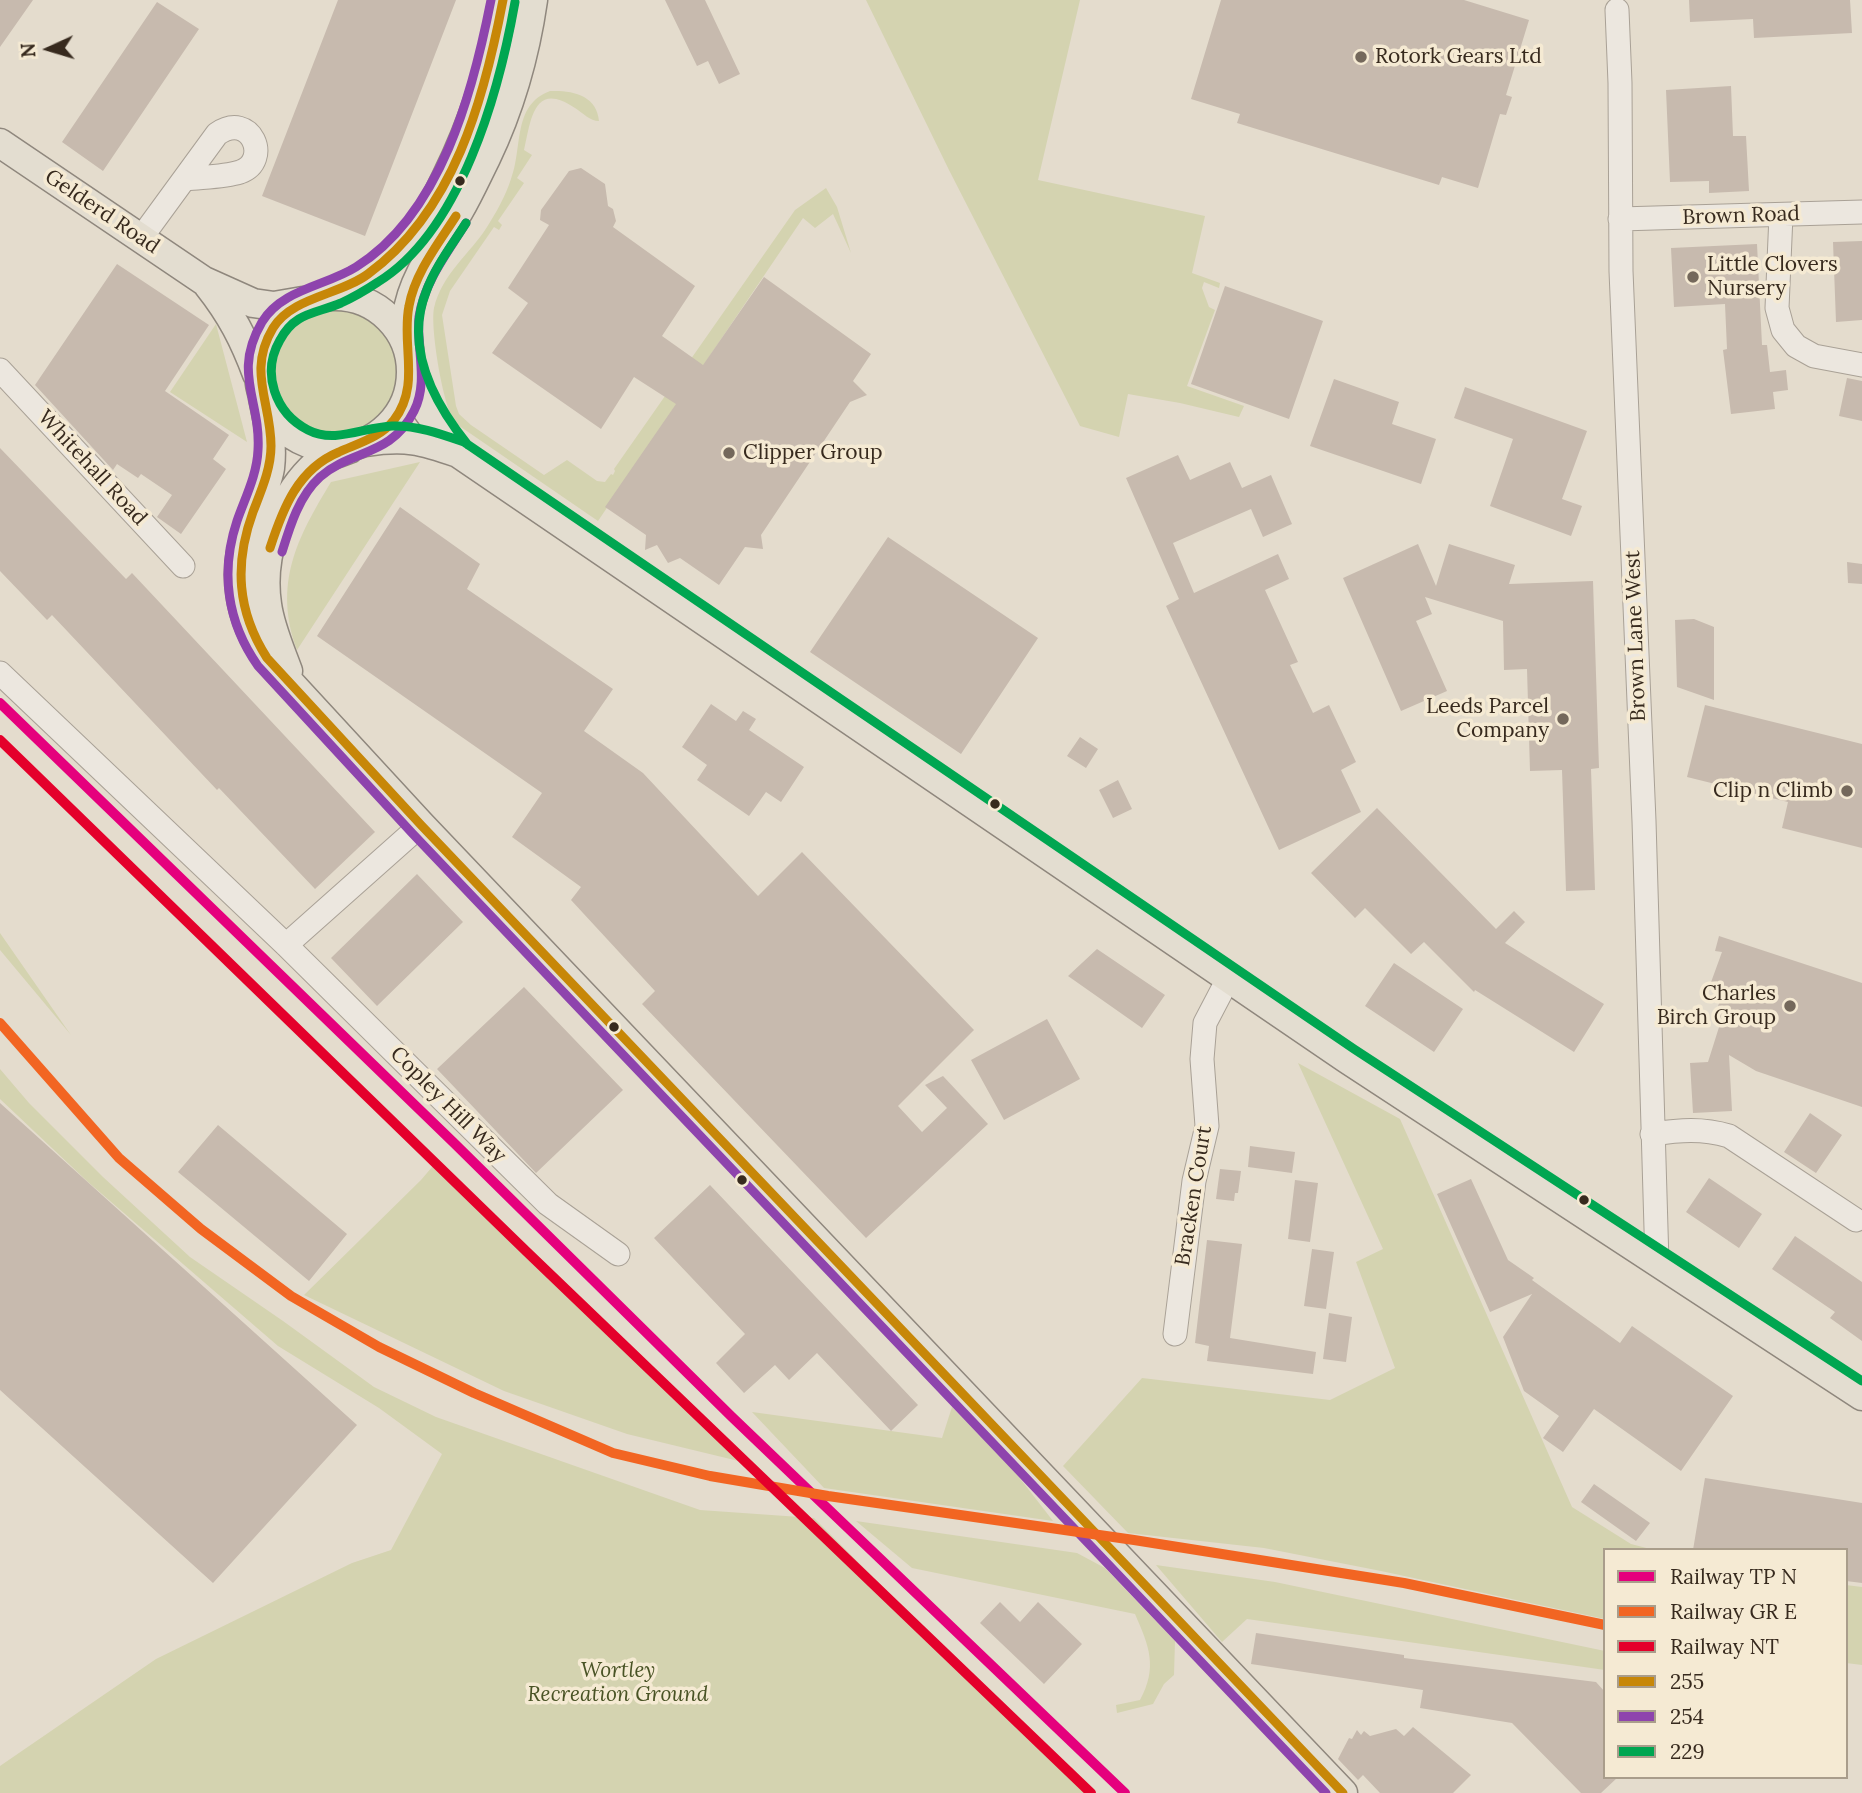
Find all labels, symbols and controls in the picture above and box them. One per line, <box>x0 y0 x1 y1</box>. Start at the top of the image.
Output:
north arrow <box>14 14 84 84</box>
text: N <box>16 42 41 59</box>
place label: Rotork Gears Ltd <box>1375 44 1542 70</box>
marker: Rotork Gears Ltd <box>1353 49 1369 65</box>
street label: Gelderd Road <box>40 164 164 260</box>
unlabelled marker <box>453 174 467 188</box>
street label: Brown Road <box>1682 201 1800 231</box>
place label: Little Clovers Nursery <box>1707 252 1838 302</box>
marker: Little Clovers Nursery <box>1685 269 1701 285</box>
street label: Whitehall Road <box>32 405 152 531</box>
place label: Clipper Group <box>743 440 883 466</box>
marker: Clipper Group <box>721 445 737 461</box>
street label: Brown Lane West <box>1620 550 1652 722</box>
place label: Leeds Parcel Company <box>1426 694 1549 744</box>
marker: Leeds Parcel Company <box>1555 711 1571 727</box>
place label: Clip n Climb <box>1713 778 1833 804</box>
marker: Clip n Climb <box>1839 783 1855 799</box>
unlabelled marker <box>988 797 1002 811</box>
place label: Charles Birch Group <box>1657 981 1776 1031</box>
marker: Charles Birch Group <box>1782 998 1798 1014</box>
unlabelled marker <box>607 1020 621 1034</box>
street label: Copley Hill Way <box>385 1042 511 1168</box>
street label: Bracken Court <box>1170 1124 1218 1268</box>
unlabelled marker <box>735 1173 749 1187</box>
unlabelled marker <box>1577 1193 1591 1207</box>
legend <box>1603 1548 1848 1779</box>
text: Railway TP N <box>1670 1563 1797 1590</box>
text: Railway GR E <box>1670 1598 1797 1625</box>
text: Railway NT <box>1670 1633 1779 1660</box>
park label: Wortley Recreation Ground <box>528 1658 708 1708</box>
text: 255 <box>1670 1668 1704 1695</box>
text: 254 <box>1670 1703 1704 1730</box>
text: 229 <box>1670 1738 1705 1765</box>

